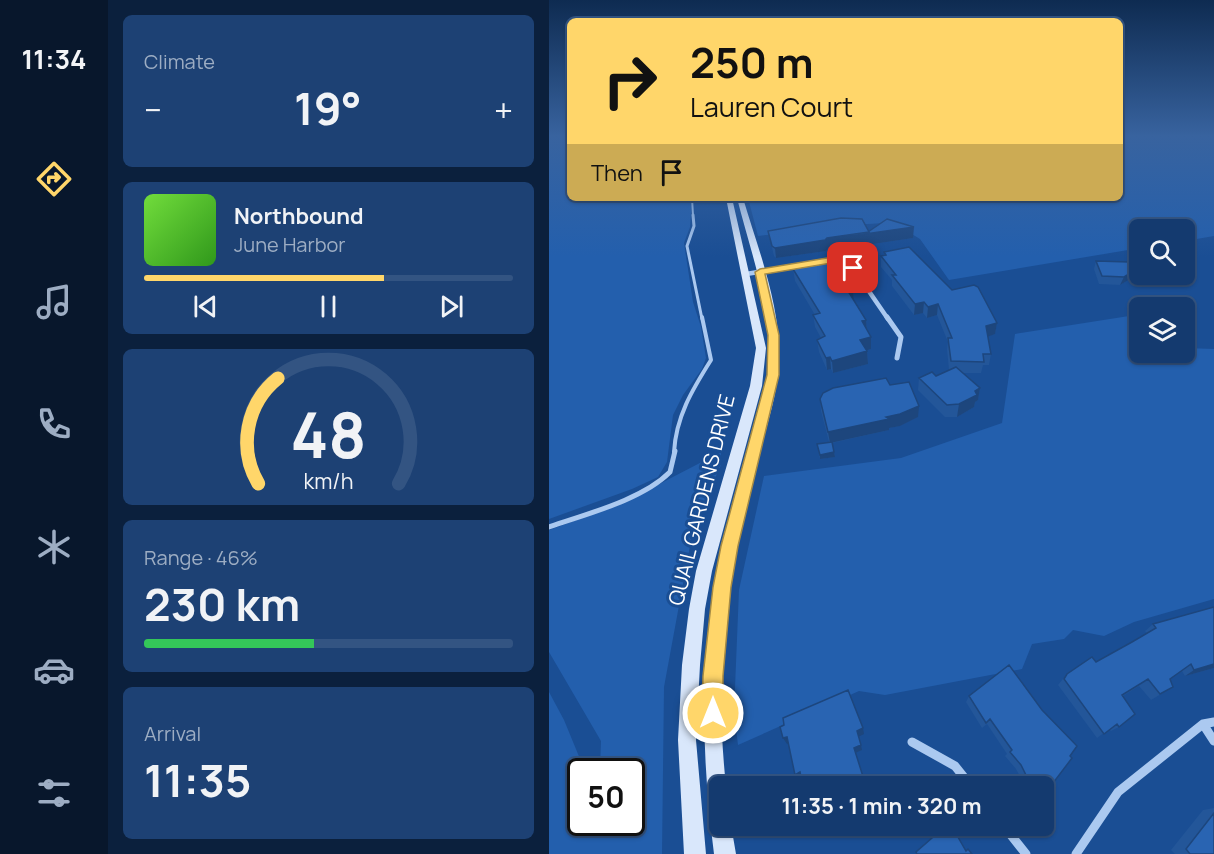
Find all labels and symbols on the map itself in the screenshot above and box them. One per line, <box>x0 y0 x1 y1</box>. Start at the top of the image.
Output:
pin <box>827 242 878 293</box>
street label: QUAIL GARDENS DRIVE <box>661 391 741 608</box>
position arrow <box>681 681 745 745</box>
speed limit sign: 50 <box>567 758 645 836</box>

